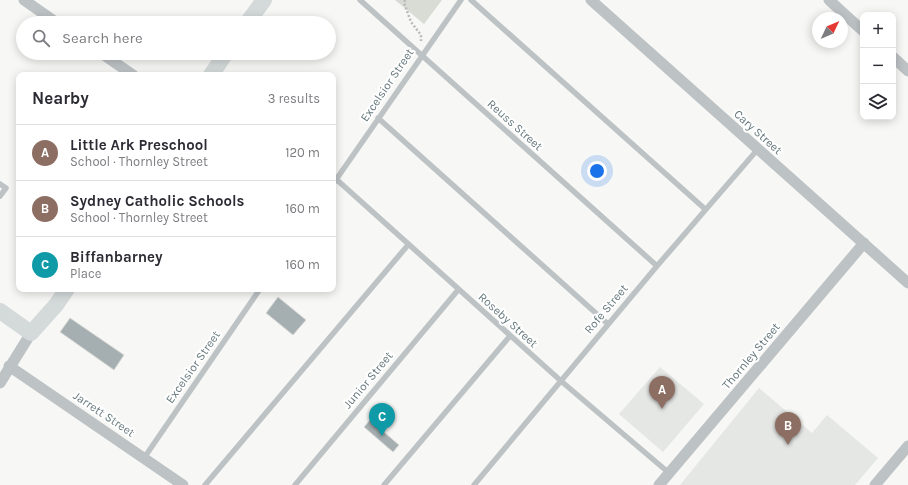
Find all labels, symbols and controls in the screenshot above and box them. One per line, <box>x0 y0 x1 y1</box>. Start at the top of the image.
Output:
north arrow <box>812 12 848 48</box>
map controls <box>860 12 896 120</box>
button: + <box>860 12 896 48</box>
search box <box>16 16 336 60</box>
icon: search <box>30 27 52 49</box>
text: Search here <box>62 29 143 47</box>
street label: Excelsior Street <box>357 45 417 124</box>
button: − <box>860 48 896 84</box>
button: layers <box>860 84 896 120</box>
text: Nearby <box>32 88 89 108</box>
text: 3 results <box>268 91 320 106</box>
street label: Reuss Street <box>485 97 546 154</box>
street label: Cary Street <box>731 107 785 157</box>
text: Little Ark Preschool <box>70 136 208 154</box>
text: A <box>41 145 49 160</box>
text: 120 m <box>285 145 320 160</box>
text: School · Thornley Street <box>70 154 208 169</box>
your location <box>587 161 607 181</box>
text: Sydney Catholic Schools <box>70 192 245 210</box>
text: B <box>41 201 49 216</box>
text: 160 m <box>285 201 320 216</box>
text: School · Thornley Street <box>70 210 208 225</box>
text: Biffanbarney <box>70 248 163 266</box>
text: C <box>41 257 49 272</box>
text: 160 m <box>285 257 320 272</box>
text: Place <box>70 266 101 281</box>
street label: Rofe Street <box>581 281 631 336</box>
street label: Roseby Street <box>475 290 541 351</box>
street label: Thornley Street <box>719 320 783 392</box>
street label: Excelsior Street <box>163 328 223 406</box>
street label: Junior Street <box>340 348 396 411</box>
pin: A <box>649 376 675 409</box>
street label: Jarrett Street <box>71 388 138 440</box>
pin: C <box>369 403 395 436</box>
pin: B <box>775 412 801 445</box>

